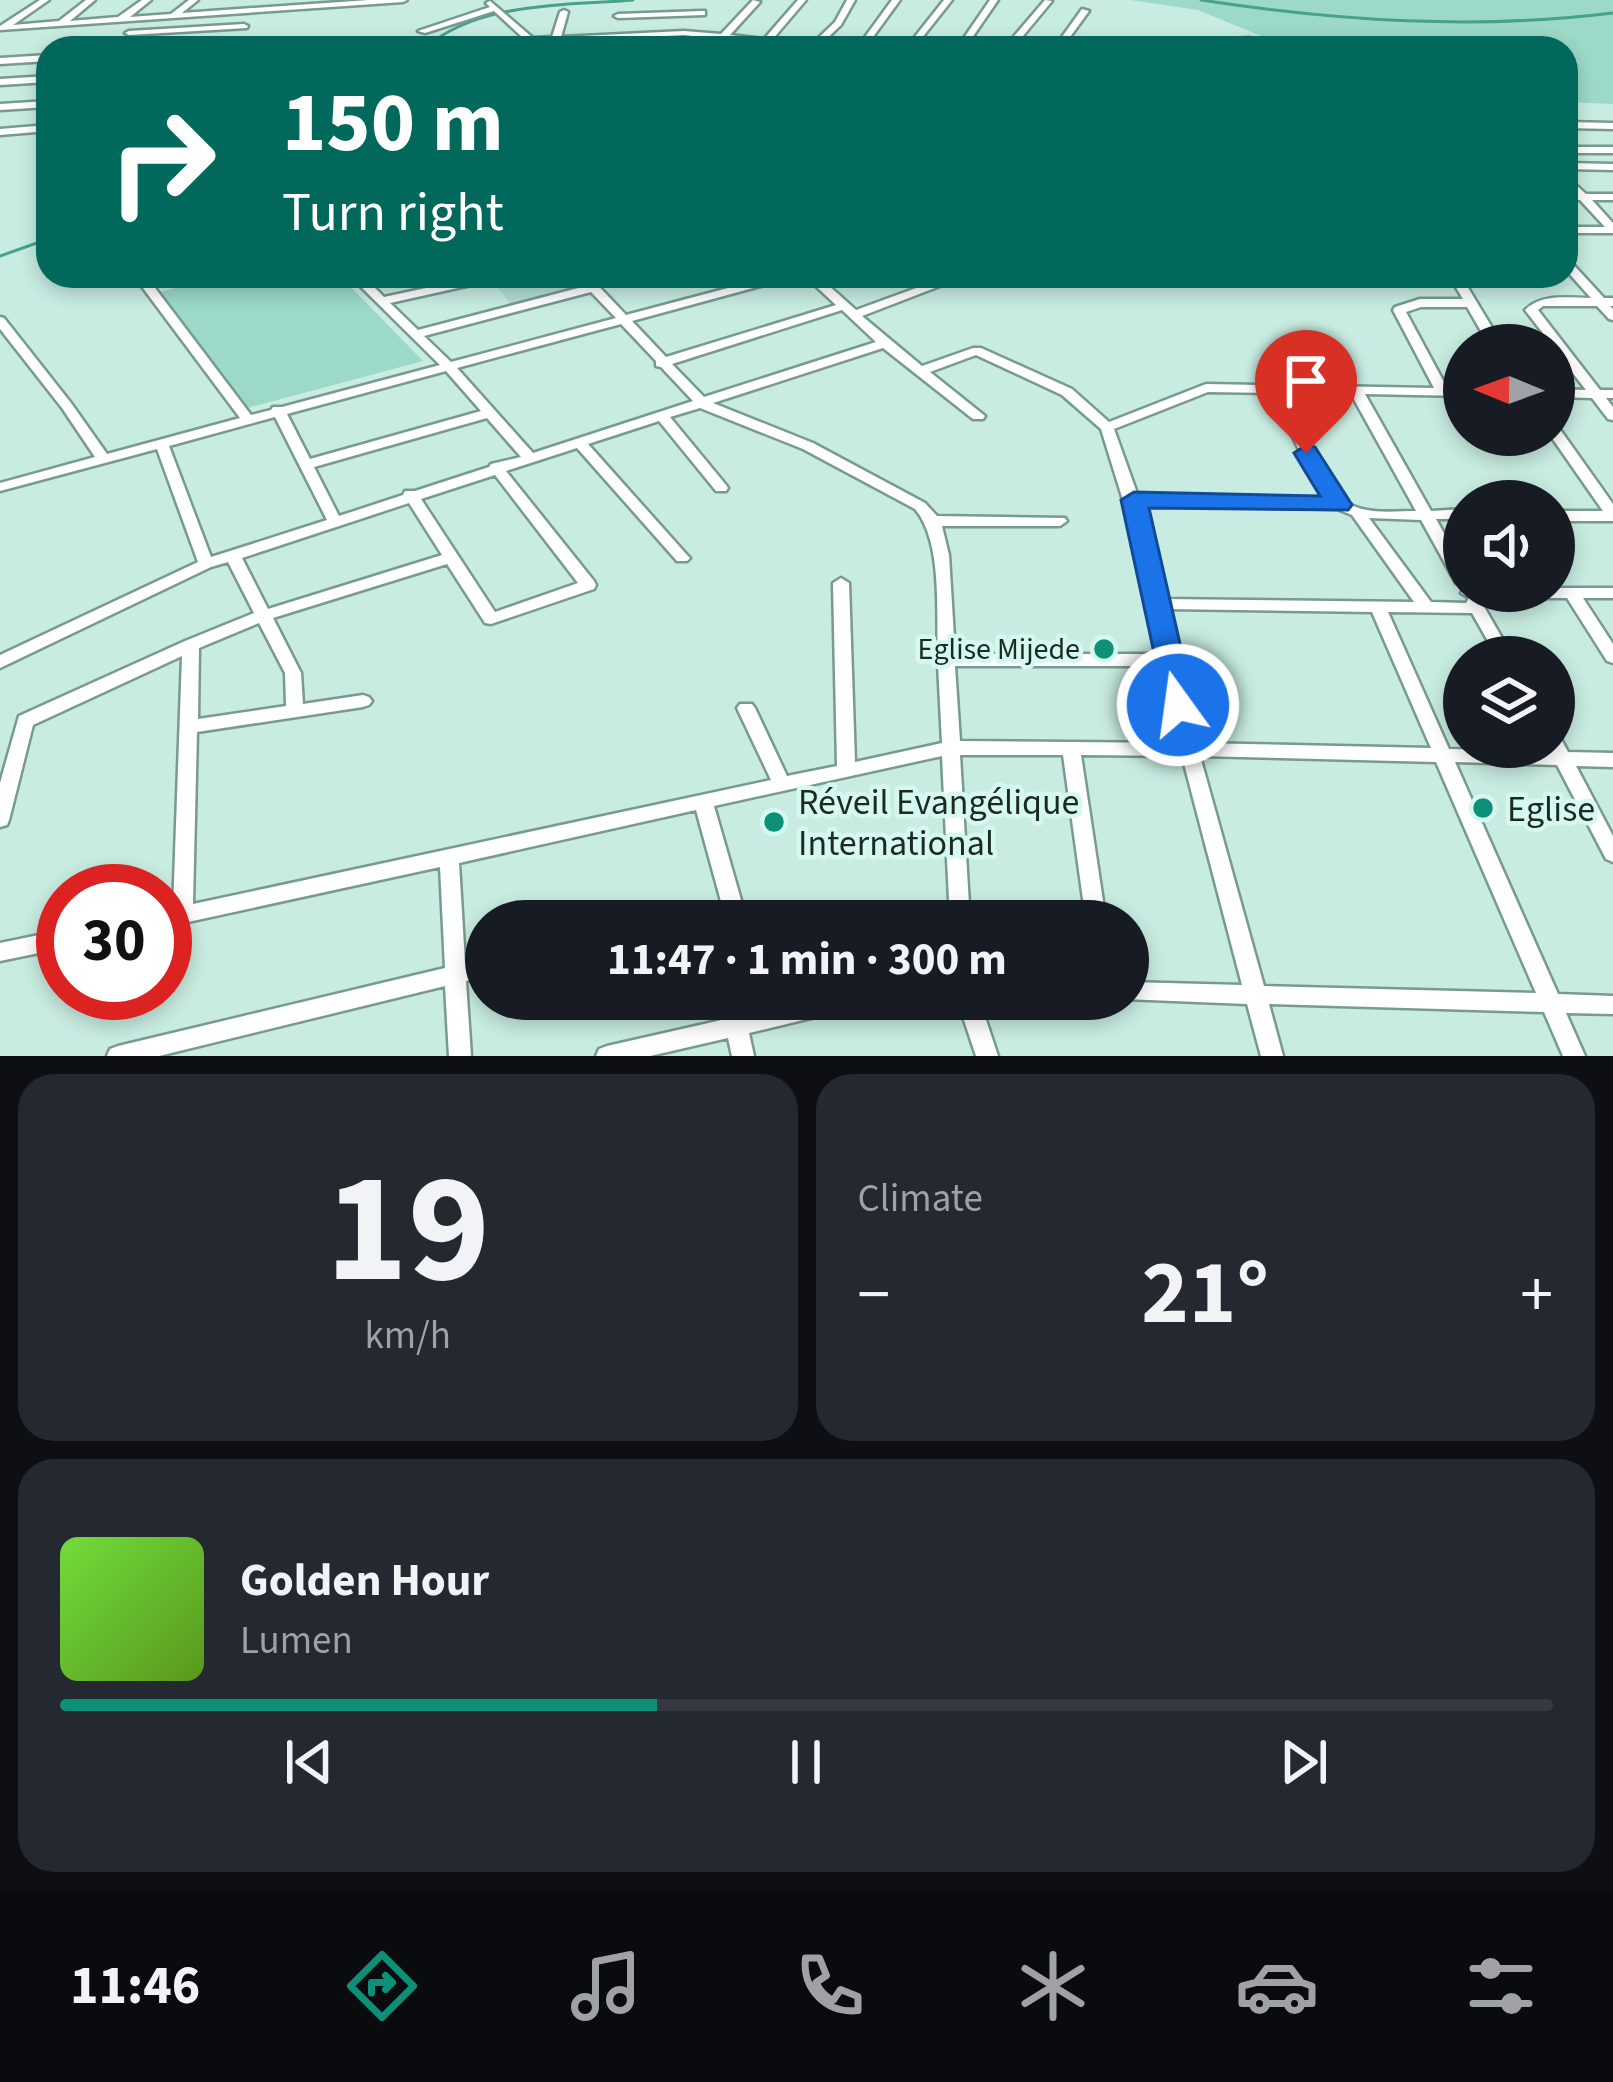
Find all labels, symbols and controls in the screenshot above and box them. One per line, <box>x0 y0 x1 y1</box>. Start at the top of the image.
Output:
text: 150 m <box>282 64 504 184</box>
icon: right <box>84 84 240 240</box>
text: Turn right <box>282 175 504 252</box>
north arrow <box>1443 324 1575 456</box>
map controls <box>1443 324 1575 768</box>
pin <box>1255 330 1357 453</box>
icon: arrive <box>1273 348 1339 414</box>
button: sound <box>1443 480 1575 612</box>
place label: Eglise Mijede <box>918 628 1080 671</box>
marker: Eglise Mijede <box>1091 636 1117 662</box>
button: layers <box>1443 636 1575 768</box>
position arrow <box>1115 642 1241 768</box>
place label: Réveil Evangélique International <box>798 777 1079 869</box>
place label: Eglise <box>1507 784 1595 835</box>
marker: Eglise <box>1470 795 1496 821</box>
marker: Réveil Evangélique International <box>761 809 787 835</box>
speed limit sign: 30 <box>36 864 192 1020</box>
text: 11:47 · 1 min · 300 m <box>607 928 1007 992</box>
text: 19 <box>325 1119 490 1341</box>
text: Climate <box>858 1171 983 1227</box>
text: 21° <box>1141 1230 1269 1358</box>
text: − <box>858 1248 890 1342</box>
text: + <box>1520 1248 1553 1342</box>
text: km/h <box>364 1308 451 1364</box>
text: Golden Hour <box>240 1549 489 1613</box>
text: Lumen <box>240 1613 353 1669</box>
icon: previous <box>276 1729 342 1795</box>
icon: pause <box>773 1729 839 1795</box>
icon: next <box>1271 1729 1337 1795</box>
icon: directions <box>340 1944 424 2028</box>
icon: music <box>564 1944 648 2028</box>
icon: phone <box>788 1944 872 2028</box>
icon: climate <box>1011 1944 1095 2028</box>
icon: car <box>1235 1944 1319 2028</box>
icon: filters <box>1459 1944 1543 2028</box>
text: 11:46 <box>70 1948 200 2025</box>

